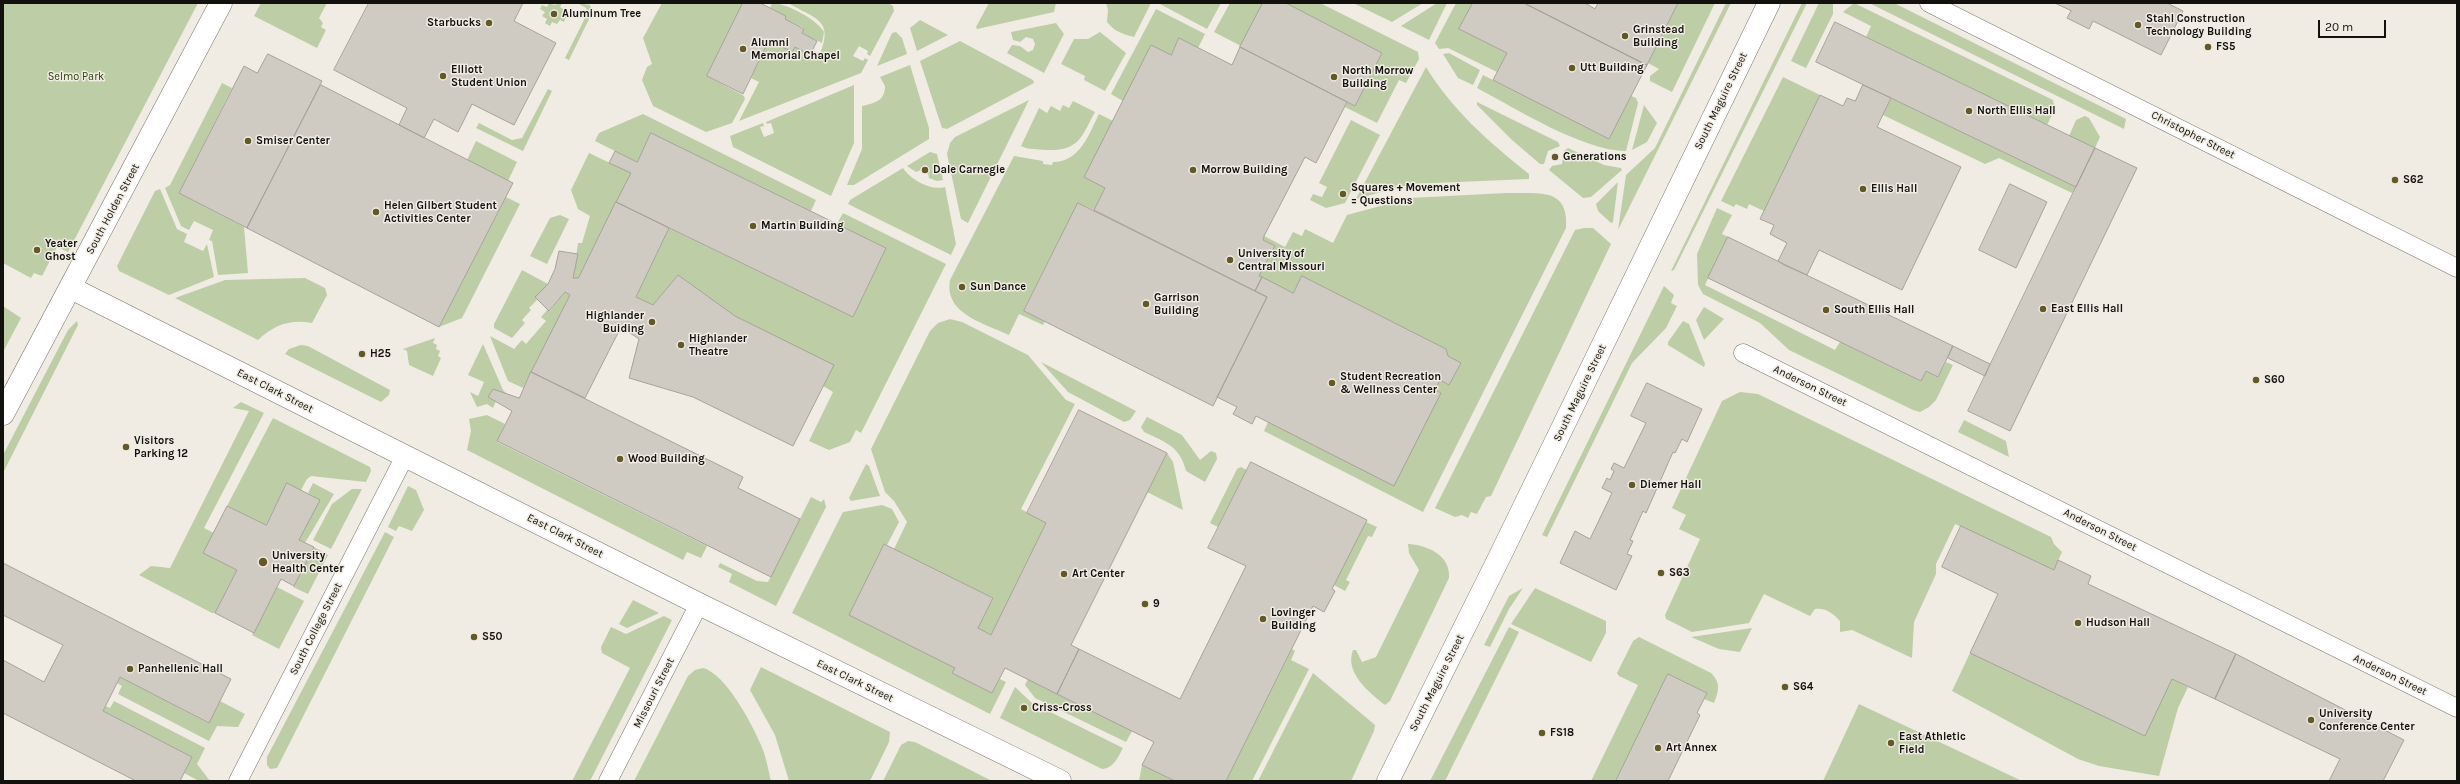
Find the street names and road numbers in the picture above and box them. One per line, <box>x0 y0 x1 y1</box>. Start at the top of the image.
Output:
street label: South Maguire Street <box>1692 50 1750 152</box>
street label: Christopher Street <box>2149 108 2237 162</box>
street label: South Holden Street <box>84 161 142 257</box>
street label: South Maguire Street <box>1551 342 1609 444</box>
street label: Anderson Street <box>1771 362 1849 410</box>
street label: East Clark Street <box>235 366 315 416</box>
street label: Anderson Street <box>2061 506 2139 554</box>
street label: East Clark Street <box>525 511 605 561</box>
street label: South College Street <box>287 581 345 677</box>
street label: South Maguire Street <box>1407 632 1467 734</box>
street label: Anderson Street <box>2351 651 2429 699</box>
street label: Missouri Street <box>631 656 677 730</box>
street label: East Clark Street <box>815 657 895 705</box>

